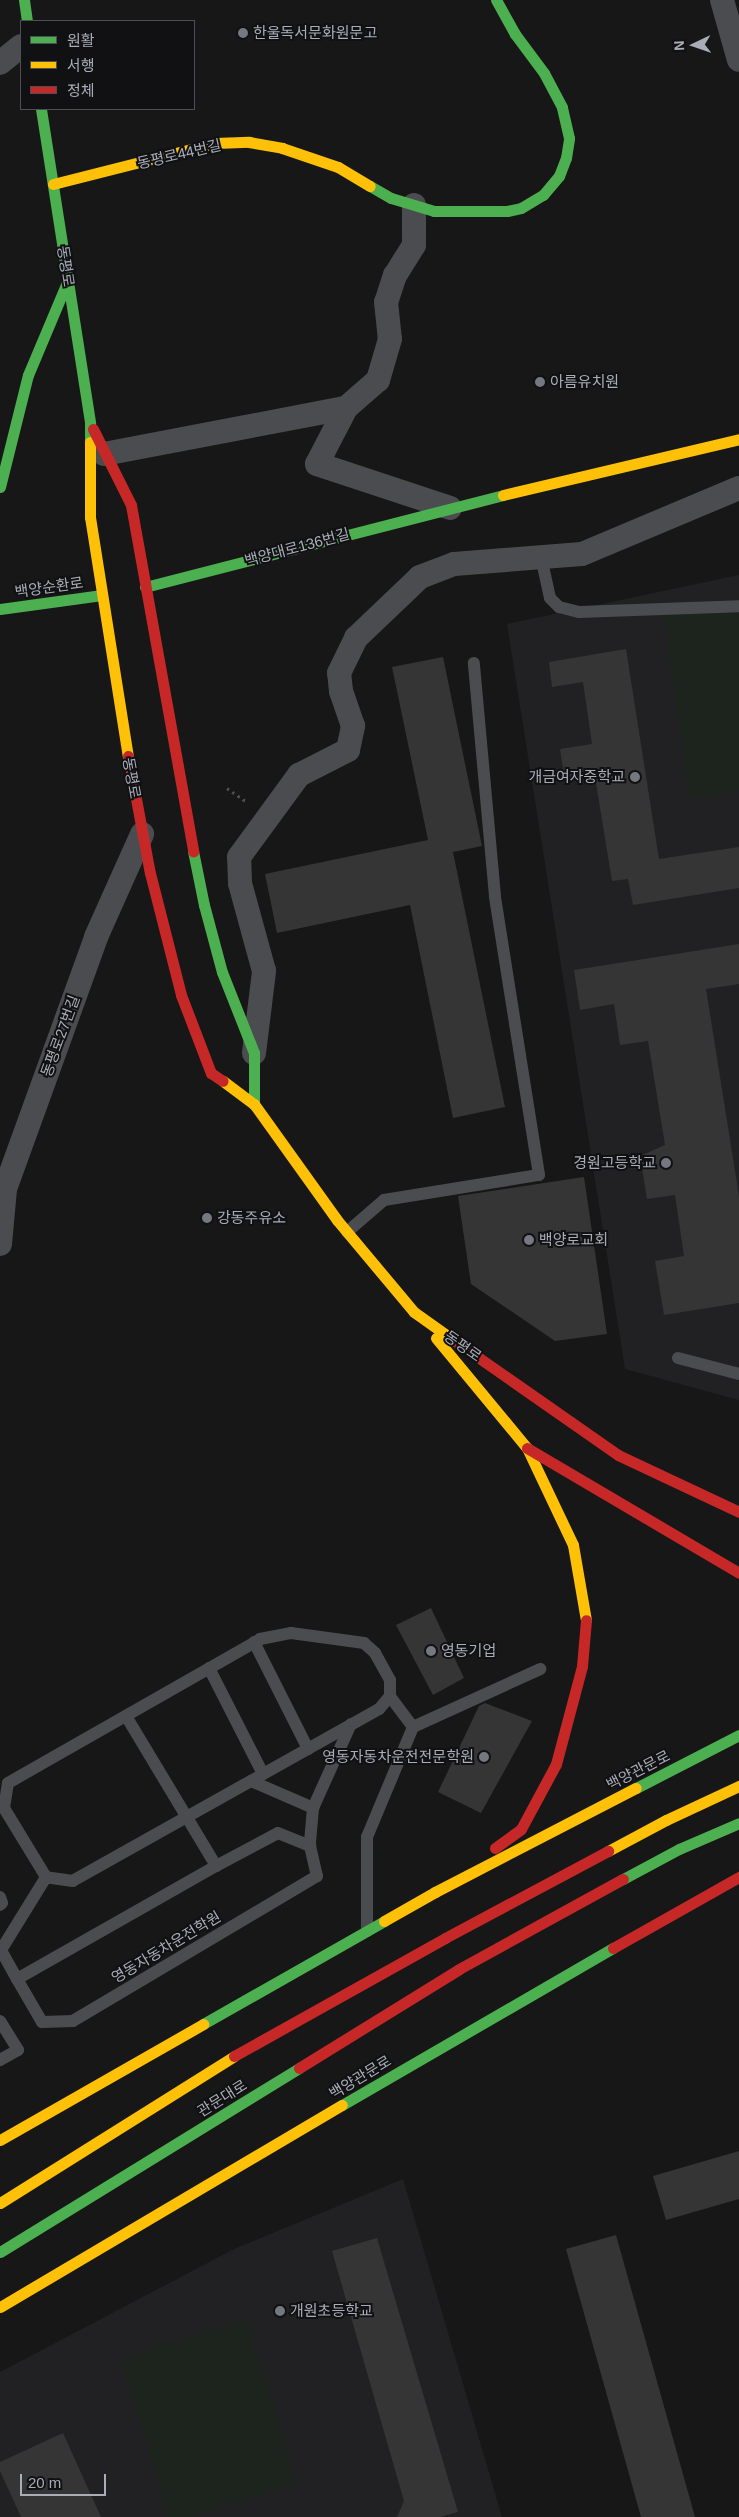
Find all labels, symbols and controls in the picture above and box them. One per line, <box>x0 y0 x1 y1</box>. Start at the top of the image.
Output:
legend <box>20 20 195 110</box>
north arrow <box>669 20 719 70</box>
place label: 한울독서문화원문고 <box>253 24 377 42</box>
marker: 한울독서문화원문고 <box>237 27 249 39</box>
text: 원활 <box>67 32 95 49</box>
text: N <box>671 40 687 51</box>
text: 서행 <box>67 57 95 74</box>
text: 정체 <box>67 82 95 99</box>
street label: 동평로44번길 <box>135 136 223 172</box>
street label: 동평로 <box>54 244 78 288</box>
place label: 아름유치원 <box>550 373 619 391</box>
marker: 아름유치원 <box>534 376 546 388</box>
street label: 백양대로136번길 <box>243 524 351 570</box>
street label: 백양순환로 <box>14 573 84 601</box>
street label: 동평로 <box>120 756 144 800</box>
place label: 개금여자중학교 <box>528 768 625 786</box>
marker: 개금여자중학교 <box>629 771 641 783</box>
street label: 동평로27번길 <box>37 993 83 1079</box>
place label: 경원고등학교 <box>573 1154 656 1172</box>
marker: 경원고등학교 <box>660 1157 672 1169</box>
place label: 강동주유소 <box>217 1209 286 1227</box>
marker: 강동주유소 <box>201 1212 213 1224</box>
place label: 백양로교회 <box>539 1231 608 1249</box>
marker: 백양로교회 <box>523 1234 535 1246</box>
street label: 동평로 <box>441 1327 485 1365</box>
place label: 영동기업 <box>441 1642 496 1660</box>
marker: 영동기업 <box>425 1645 437 1657</box>
street label: 백양관문로 <box>603 1746 673 1794</box>
place label: 영동자동차운전전문학원 <box>322 1748 474 1766</box>
marker: 영동자동차운전전문학원 <box>478 1751 490 1763</box>
street label: 영동자동차운전학원 <box>108 1907 224 1987</box>
street label: 백양관문로 <box>326 2052 394 2102</box>
street label: 관문대로 <box>194 2076 250 2120</box>
place label: 개원초등학교 <box>290 2302 373 2320</box>
marker: 개원초등학교 <box>274 2305 286 2317</box>
scale bar <box>22 2464 109 2496</box>
text: 20 m <box>28 2474 61 2491</box>

